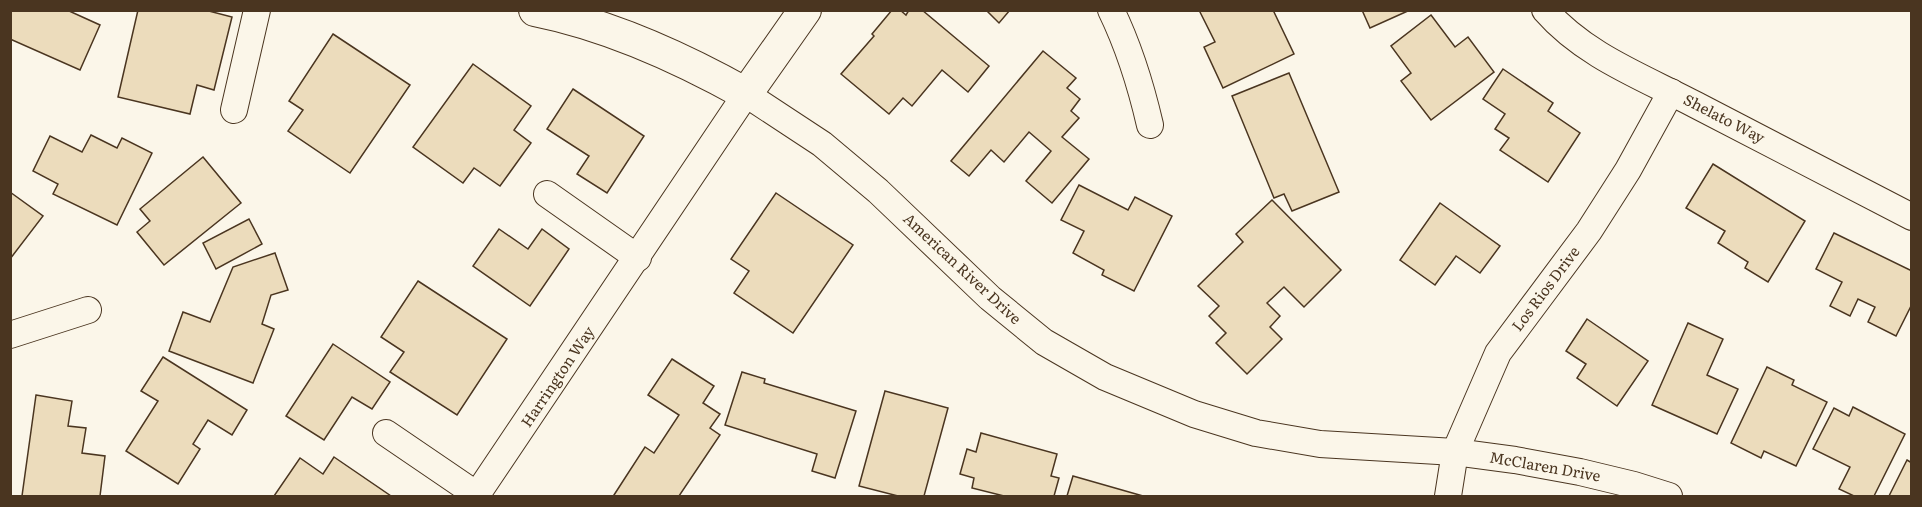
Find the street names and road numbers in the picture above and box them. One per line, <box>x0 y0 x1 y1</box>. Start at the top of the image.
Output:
street label: Shelato Way <box>1680 87 1770 148</box>
street label: American River Drive <box>899 207 1027 329</box>
street label: Los Rios Drive <box>1505 240 1585 336</box>
street label: Harrington Way <box>514 321 599 431</box>
street label: McClaren Drive <box>1488 444 1603 487</box>

